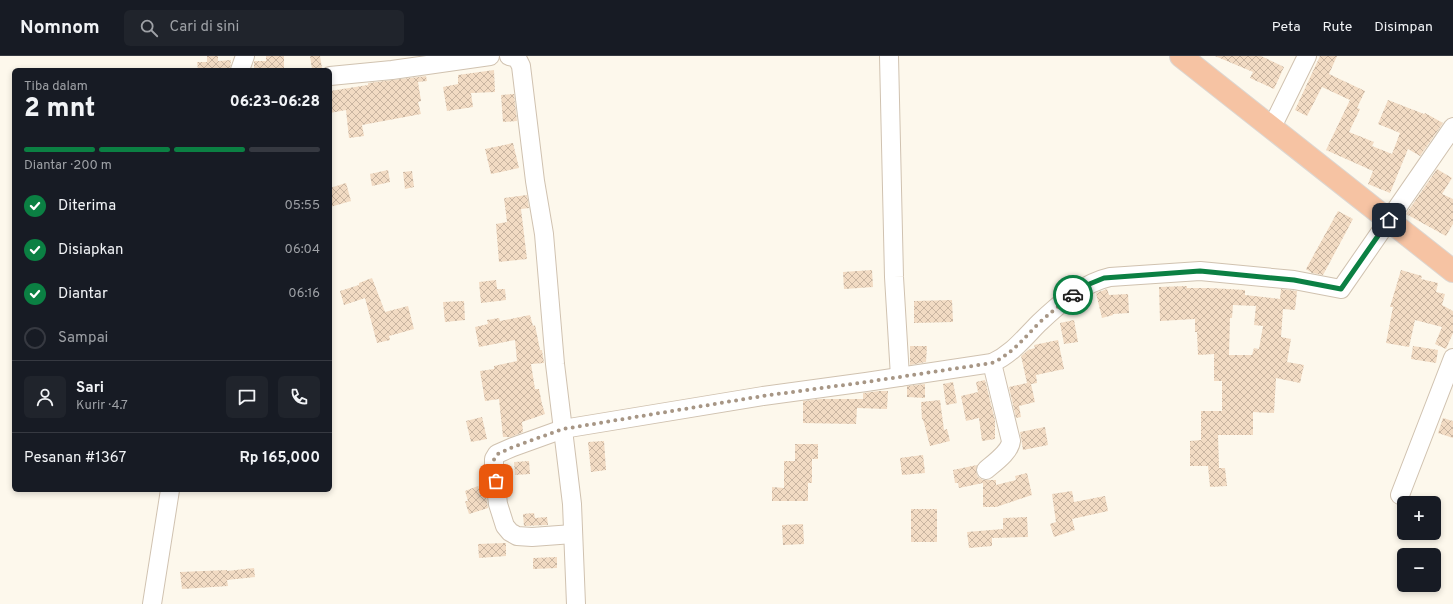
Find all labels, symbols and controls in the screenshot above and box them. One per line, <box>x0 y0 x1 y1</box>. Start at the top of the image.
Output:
search box <box>124 10 404 46</box>
text: Nomnom <box>20 16 100 40</box>
icon: search <box>138 17 160 39</box>
text: Cari di sini <box>170 18 239 37</box>
text: Peta <box>1272 19 1301 36</box>
text: Rute <box>1323 19 1352 36</box>
text: Disimpan <box>1374 19 1433 36</box>
text: Tiba dalam <box>24 79 88 95</box>
text: 2 mnt <box>24 93 95 126</box>
text: 06:23–06:28 <box>230 93 320 112</box>
text: Diantar · 200 m <box>24 158 112 174</box>
icon: check <box>24 195 46 217</box>
text: Diterima <box>58 197 116 216</box>
text: 05:55 <box>285 198 320 214</box>
pin <box>1372 203 1406 237</box>
icon: home <box>1378 209 1400 231</box>
icon: check <box>24 239 46 261</box>
text: Disiapkan <box>58 241 124 260</box>
text: 06:04 <box>285 242 320 258</box>
courier <box>1053 275 1093 315</box>
icon: check <box>24 283 46 305</box>
icon: car <box>1062 284 1084 306</box>
text: Diantar <box>58 285 108 304</box>
text: 06:16 <box>288 286 320 302</box>
text: Sampai <box>58 329 108 348</box>
button: person <box>24 376 66 418</box>
button: chat <box>226 376 268 418</box>
button: phone <box>278 376 320 418</box>
text: Sari <box>76 379 104 398</box>
text: Kurir · 4.7 <box>76 398 128 414</box>
text: Pesanan #1367 <box>24 449 126 468</box>
text: Rp 165,000 <box>239 449 320 468</box>
pin <box>479 464 513 498</box>
icon: bag <box>485 470 507 492</box>
map controls <box>1397 496 1441 592</box>
button: + <box>1397 496 1441 540</box>
button: − <box>1397 548 1441 592</box>

